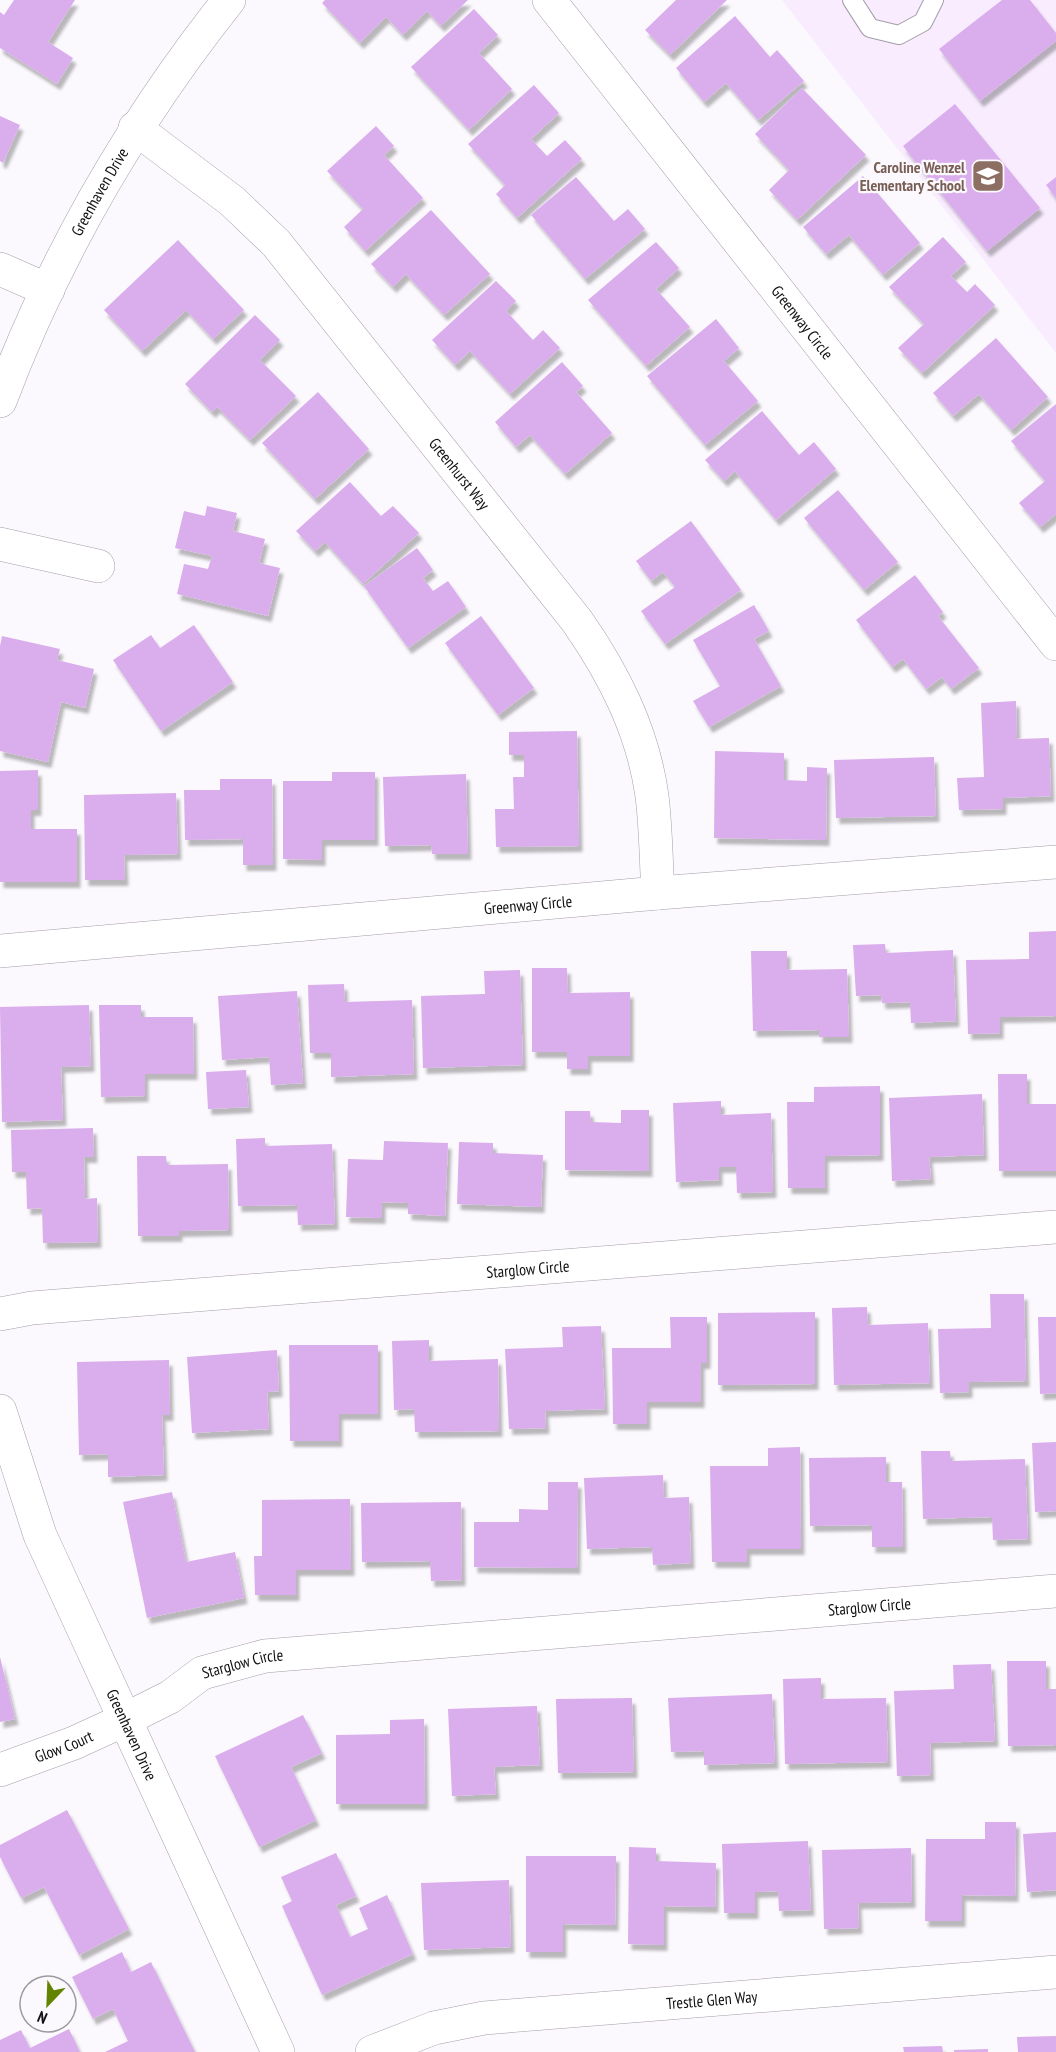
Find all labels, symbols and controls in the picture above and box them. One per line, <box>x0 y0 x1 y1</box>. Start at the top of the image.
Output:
street label: Greenhaven Drive <box>66 144 132 239</box>
place label: Caroline Wenzel Elementary School <box>860 157 965 195</box>
school or university icon: Caroline Wenzel Elementary School <box>970 158 1006 194</box>
street label: Greenway Circle <box>767 281 838 363</box>
street label: Greenhurst Way <box>425 434 494 514</box>
street label: Greenway Circle <box>483 891 573 918</box>
street label: Starglow Circle <box>486 1256 570 1282</box>
street label: Starglow Circle <box>827 1593 912 1620</box>
street label: Starglow Circle <box>200 1645 284 1683</box>
street label: Greenhaven Drive <box>102 1686 161 1783</box>
street label: Glow Court <box>32 1725 97 1767</box>
north arrow <box>18 1974 78 2034</box>
street label: Trestle Glen Way <box>665 1986 758 2013</box>
text: N <box>34 2007 50 2029</box>

